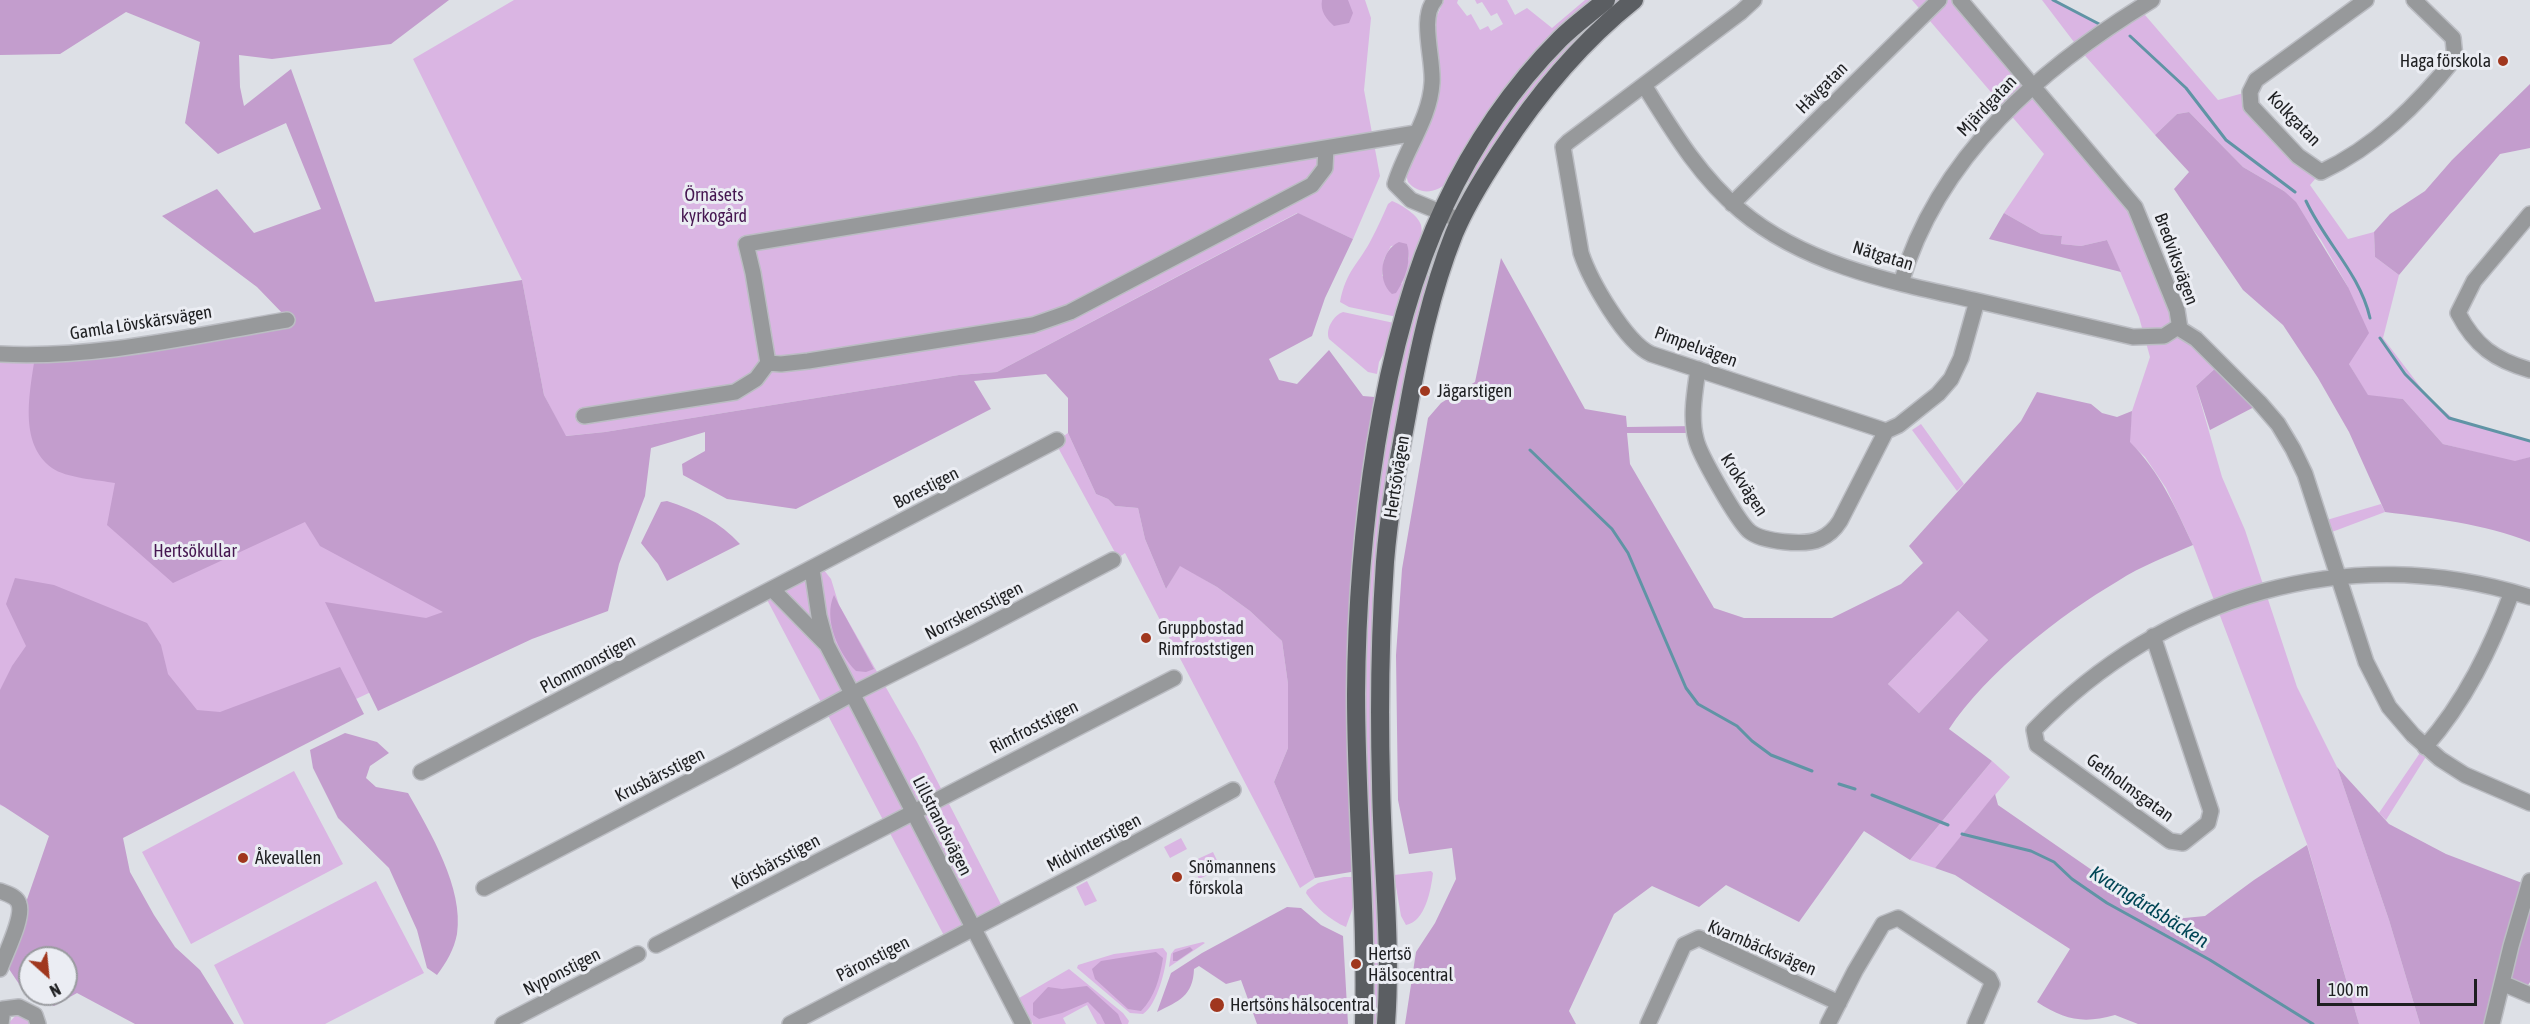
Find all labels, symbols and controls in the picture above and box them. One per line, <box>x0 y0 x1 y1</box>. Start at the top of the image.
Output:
place label: Haga förskola <box>2400 50 2491 72</box>
marker: Haga förskola <box>2496 54 2510 68</box>
street label: Håvgatan <box>1792 58 1852 118</box>
street label: Mjärdgatan <box>1953 71 2021 141</box>
street label: Kolkgatan <box>2263 87 2325 151</box>
park label: Örnäsets kyrkogård <box>681 184 747 226</box>
street label: Bredviksvägen <box>2149 210 2203 308</box>
street label: Nätgatan <box>1850 237 1916 275</box>
street label: Gamla Lövskärsvägen <box>69 301 213 345</box>
street label: Pimpelvägen <box>1652 322 1740 372</box>
place label: Jägarstigen <box>1437 380 1512 402</box>
marker: Jägarstigen <box>1418 384 1432 398</box>
street label: Hertsövägen <box>1380 434 1414 520</box>
street label: Krokvägen <box>1716 450 1772 520</box>
street label: Borestigen <box>890 462 962 514</box>
park label: Hertsökullar <box>153 540 237 562</box>
street label: Norrskensstigen <box>922 577 1026 645</box>
place label: Gruppbostad Rimfroststigen <box>1158 617 1254 660</box>
street label: Plommonstigen <box>537 630 639 698</box>
marker: Gruppbostad Rimfroststigen <box>1139 631 1153 645</box>
street label: Rimfroststigen <box>986 696 1082 758</box>
street label: Krusbärsstigen <box>612 743 708 807</box>
street label: Getholmsgatan <box>2082 749 2178 827</box>
street label: Lillstrandsvägen <box>908 773 976 879</box>
street label: Midvinterstigen <box>1043 809 1145 877</box>
street label: Körsbärsstigen <box>728 830 824 894</box>
place label: Åkevallen <box>255 847 321 869</box>
marker: Åkevallen <box>236 851 250 865</box>
place label: Snömannens förskola <box>1189 856 1276 898</box>
water label: Kvarngårdsbäcken <box>2085 861 2213 953</box>
marker: Snömannens förskola <box>1170 870 1184 884</box>
street label: Kvarnbäcksvägen <box>1705 915 1819 981</box>
street label: Päronstigen <box>833 931 913 987</box>
street label: Nyponstigen <box>520 943 604 1001</box>
place label: Hertsö Hälsocentral <box>1368 943 1453 986</box>
north arrow <box>18 946 78 1006</box>
marker: Hertsö Hälsocentral <box>1349 957 1363 971</box>
scale bar <box>2320 967 2480 1005</box>
text: 100 m <box>2328 979 2369 1000</box>
text: N <box>47 980 64 1000</box>
place label: Hertsöns hälsocentral <box>1230 994 1375 1016</box>
marker: Hertsöns hälsocentral <box>1208 996 1226 1014</box>

